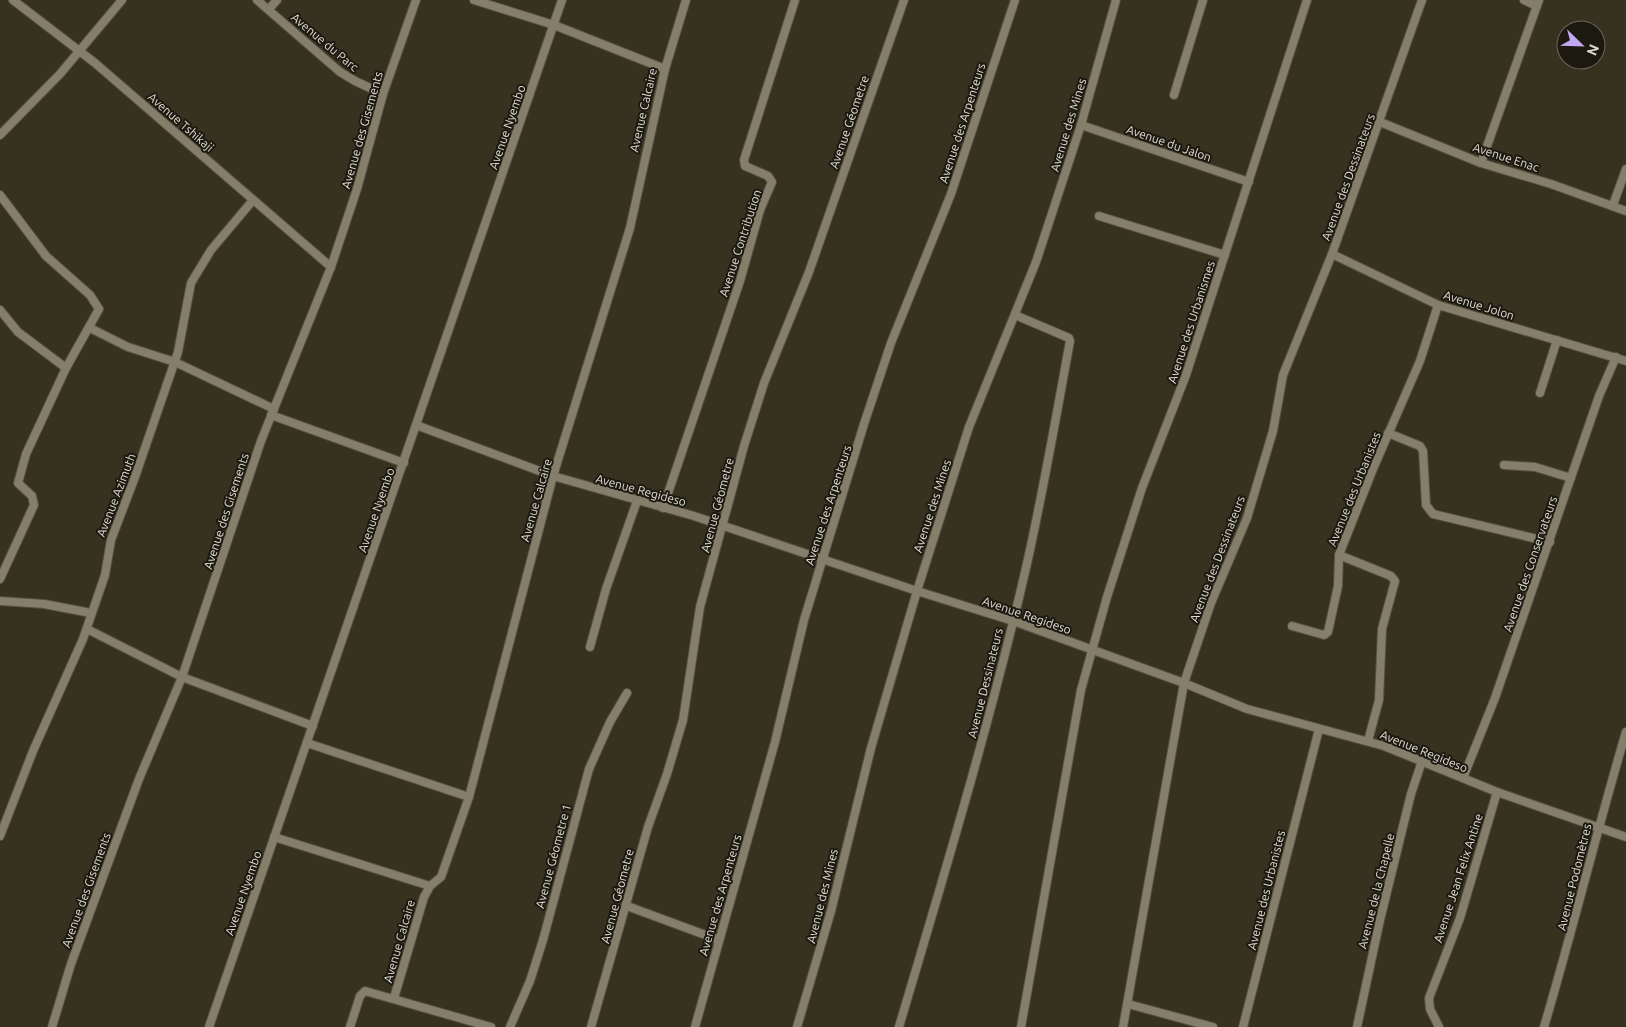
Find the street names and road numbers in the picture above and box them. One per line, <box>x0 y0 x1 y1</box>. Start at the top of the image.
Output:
street label: Avenue du Parc <box>289 10 361 74</box>
street label: Avenue des Arpenteurs <box>936 61 988 185</box>
street label: Avenue Calcaire <box>627 67 659 153</box>
street label: Avenue des Gisements <box>339 70 385 190</box>
street label: Avenue Géometre <box>827 74 871 170</box>
street label: Avenue des Mines <box>1048 77 1088 173</box>
street label: Avenue Nyembo <box>486 83 528 171</box>
street label: Avenue Tshikaji <box>146 90 216 154</box>
street label: Avenue des Dessinateurs <box>1319 112 1377 242</box>
street label: Avenue du Jalon <box>1125 122 1213 164</box>
street label: Avenue Enac <box>1471 140 1541 174</box>
street label: Avenue Contribution <box>717 188 763 298</box>
street label: Avenue des Urbanismes <box>1165 259 1217 385</box>
street label: Avenue Jolon <box>1442 288 1516 322</box>
street label: Avenue des Urbanistes <box>1325 430 1383 548</box>
street label: Avenue des Arpenteurs <box>802 443 854 567</box>
street label: Avenue Azimuth <box>94 451 138 539</box>
street label: Avenue des Gisements <box>201 451 251 571</box>
street label: Avenue Géometre <box>698 456 736 554</box>
street label: Avenue Calcaire <box>518 457 554 543</box>
street label: Avenue des Mines <box>911 458 953 554</box>
street label: Avenue Nyembo <box>355 466 397 554</box>
street label: Avenue Regideso <box>594 472 688 508</box>
street label: Avenue des Dessinateurs <box>1187 494 1247 624</box>
street label: Avenue des Conservateurs <box>1501 494 1559 634</box>
street label: Avenue Regideso <box>981 594 1073 636</box>
street label: Avenue Dessinateurs <box>965 627 1005 739</box>
street label: Avenue Regideso <box>1378 728 1470 774</box>
street label: Avenue Géometre 1 <box>533 803 573 909</box>
street label: Avenue Jean Felix Antine <box>1431 812 1485 944</box>
street label: Avenue Podomètres <box>1554 822 1594 932</box>
street label: Avenue des Urbanistes <box>1245 829 1287 951</box>
street label: Avenue des Gisements <box>59 831 113 949</box>
street label: Avenue de la Chapelle <box>1355 832 1397 950</box>
street label: Avenue des Arpenteurs <box>696 833 744 957</box>
street label: Avenue Géometre <box>598 847 636 945</box>
street label: Avenue des Mines <box>804 847 840 945</box>
street label: Avenue Nyembo <box>222 849 264 937</box>
street label: Avenue Calcaire <box>381 898 417 984</box>

